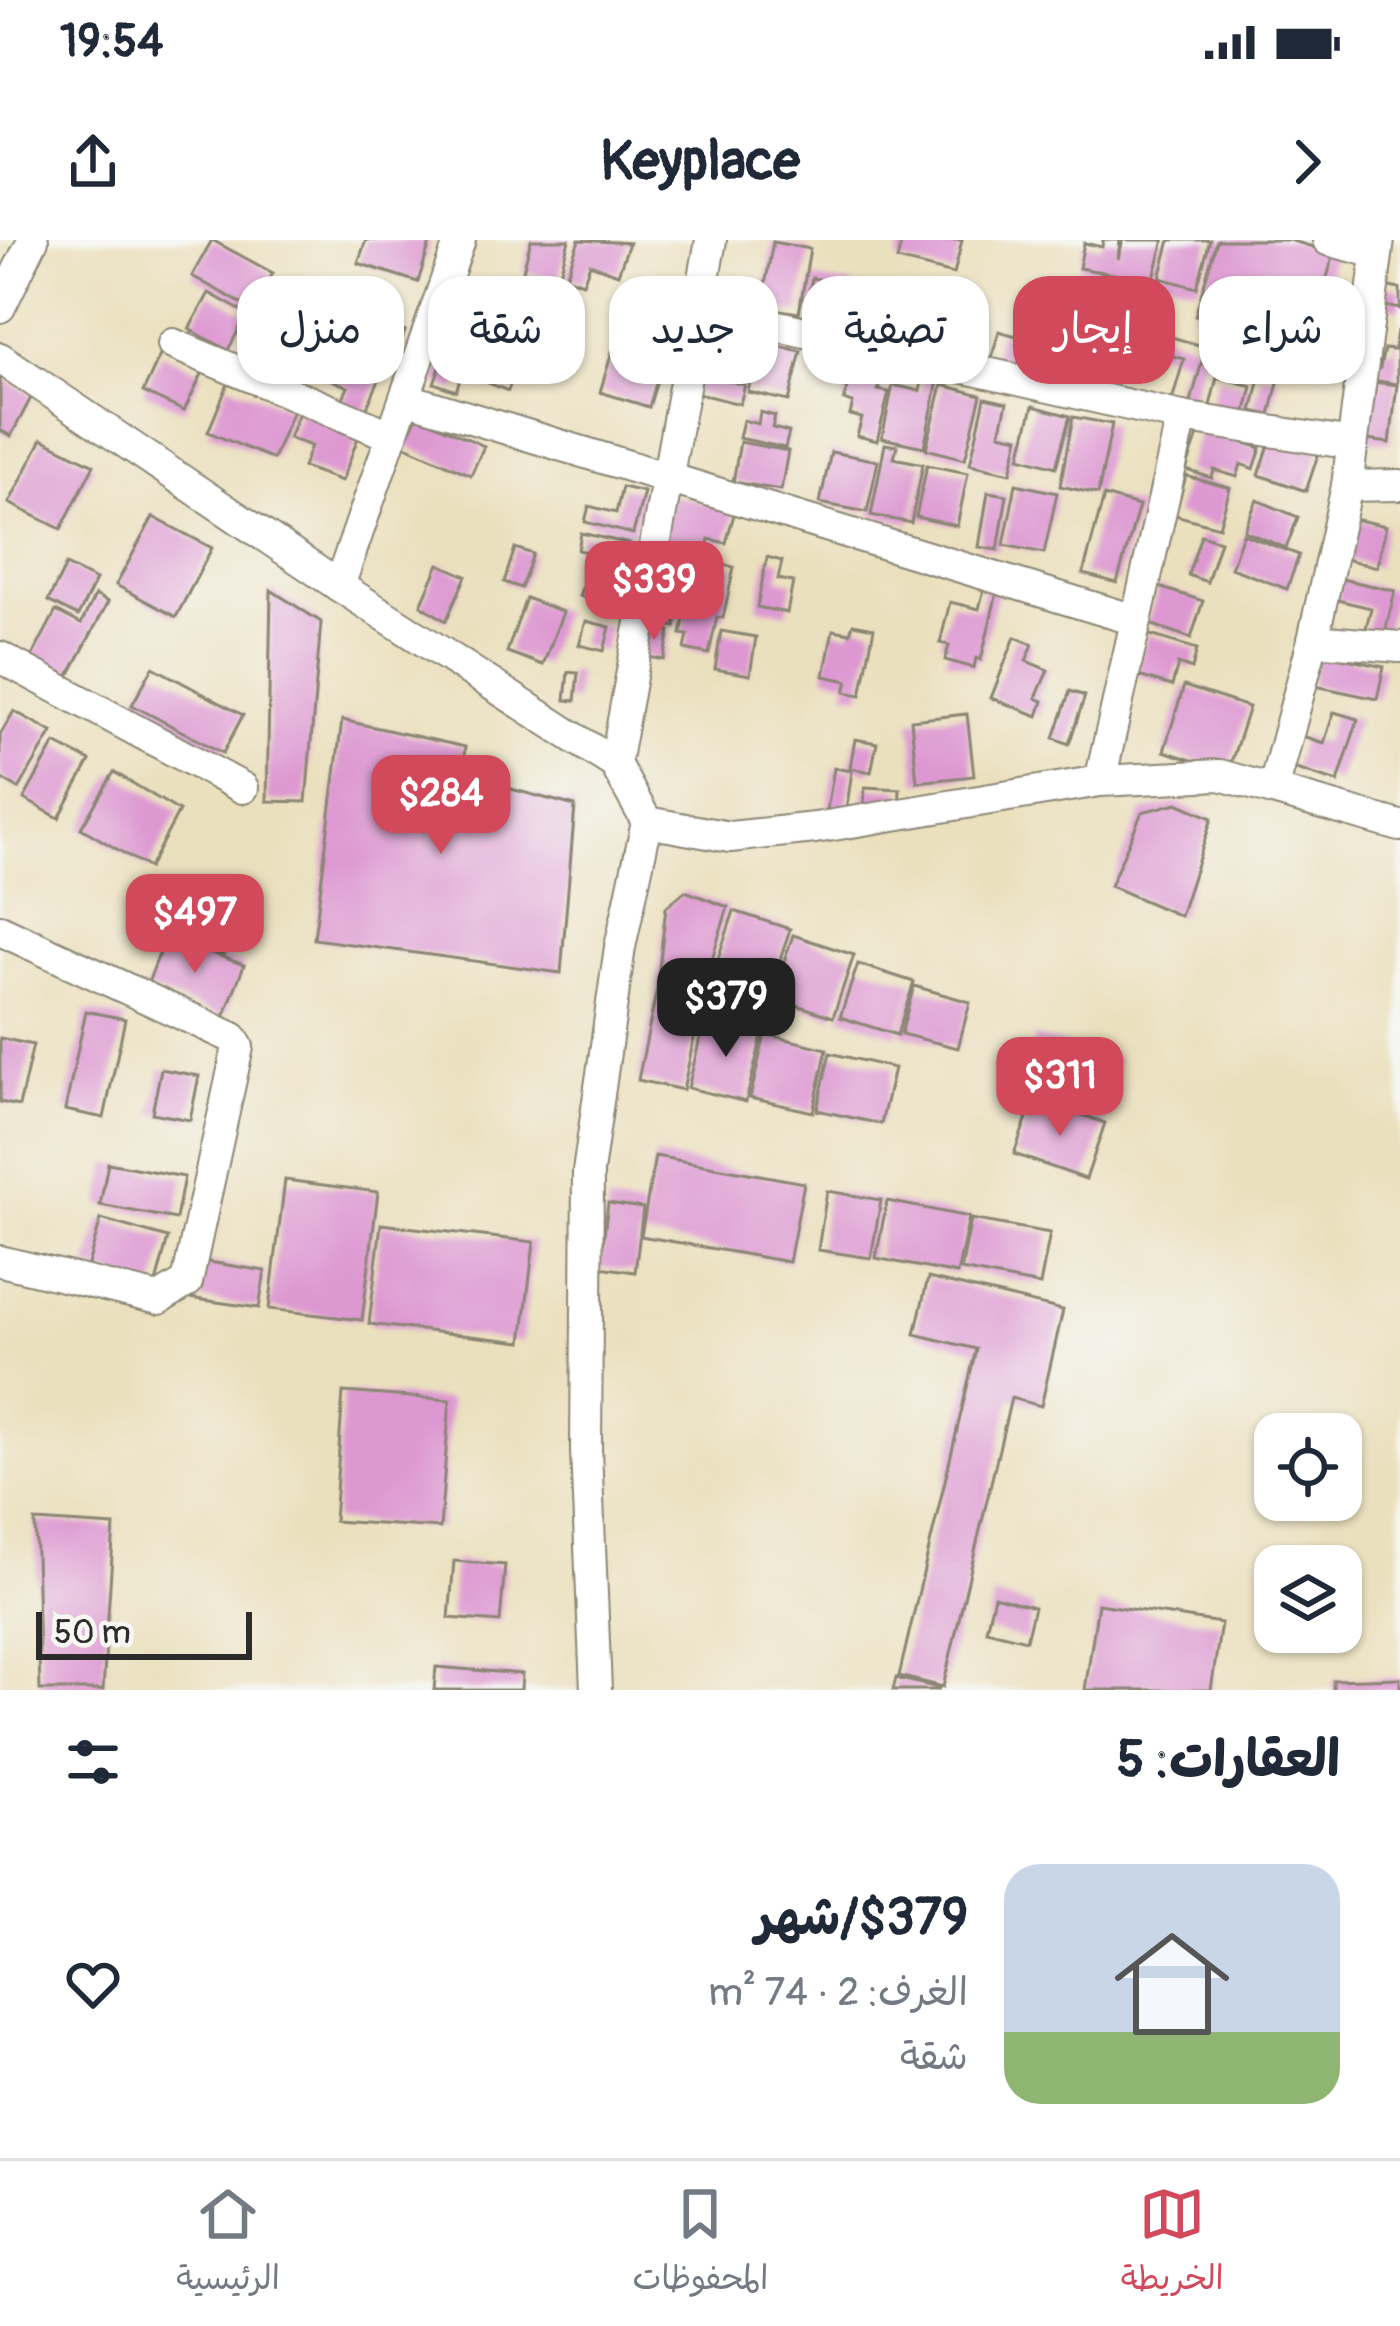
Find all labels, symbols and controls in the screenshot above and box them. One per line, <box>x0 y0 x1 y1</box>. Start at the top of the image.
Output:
text: 19:54 <box>60 14 163 70</box>
text: Keyplace <box>600 128 800 196</box>
icon: share <box>60 129 126 195</box>
icon: forward <box>1274 129 1340 195</box>
chip: منزل <box>237 276 404 384</box>
chip: شقة <box>428 276 585 384</box>
chip: جديد <box>609 276 778 384</box>
chip: تصفية <box>802 276 989 384</box>
chip: إيجار <box>1013 276 1175 384</box>
chip: شراء <box>1199 276 1365 384</box>
pin: $339 <box>583 541 725 643</box>
text: $339 <box>612 555 696 604</box>
pin: $284 <box>370 755 512 857</box>
text: $284 <box>398 769 484 818</box>
pin: $497 <box>124 874 266 976</box>
text: $497 <box>153 888 237 937</box>
pin: $379 <box>655 958 797 1060</box>
text: $379 <box>684 972 768 1021</box>
pin: $311 <box>989 1037 1131 1139</box>
text: $311 <box>1023 1051 1097 1100</box>
map controls <box>1254 1413 1362 1653</box>
button: locate <box>1254 1413 1362 1521</box>
button: layers <box>1254 1545 1362 1653</box>
scale bar <box>36 1606 252 1659</box>
text: 50 m <box>54 1612 131 1653</box>
text: العقارات: 5 <box>1117 1728 1340 1792</box>
icon: filters <box>60 1729 126 1795</box>
text: $379/شهر <box>756 1886 968 1950</box>
icon: home <box>1100 1912 1244 2056</box>
icon: heart <box>60 1951 126 2017</box>
text: الغرف: 2 · 74 m² <box>708 1968 968 2017</box>
text: شقة <box>900 2032 968 2081</box>
tab: الرئيسية <box>176 2181 280 2307</box>
tab: المحفوظات <box>632 2181 768 2307</box>
tab: الخريطة <box>1121 2181 1224 2307</box>

